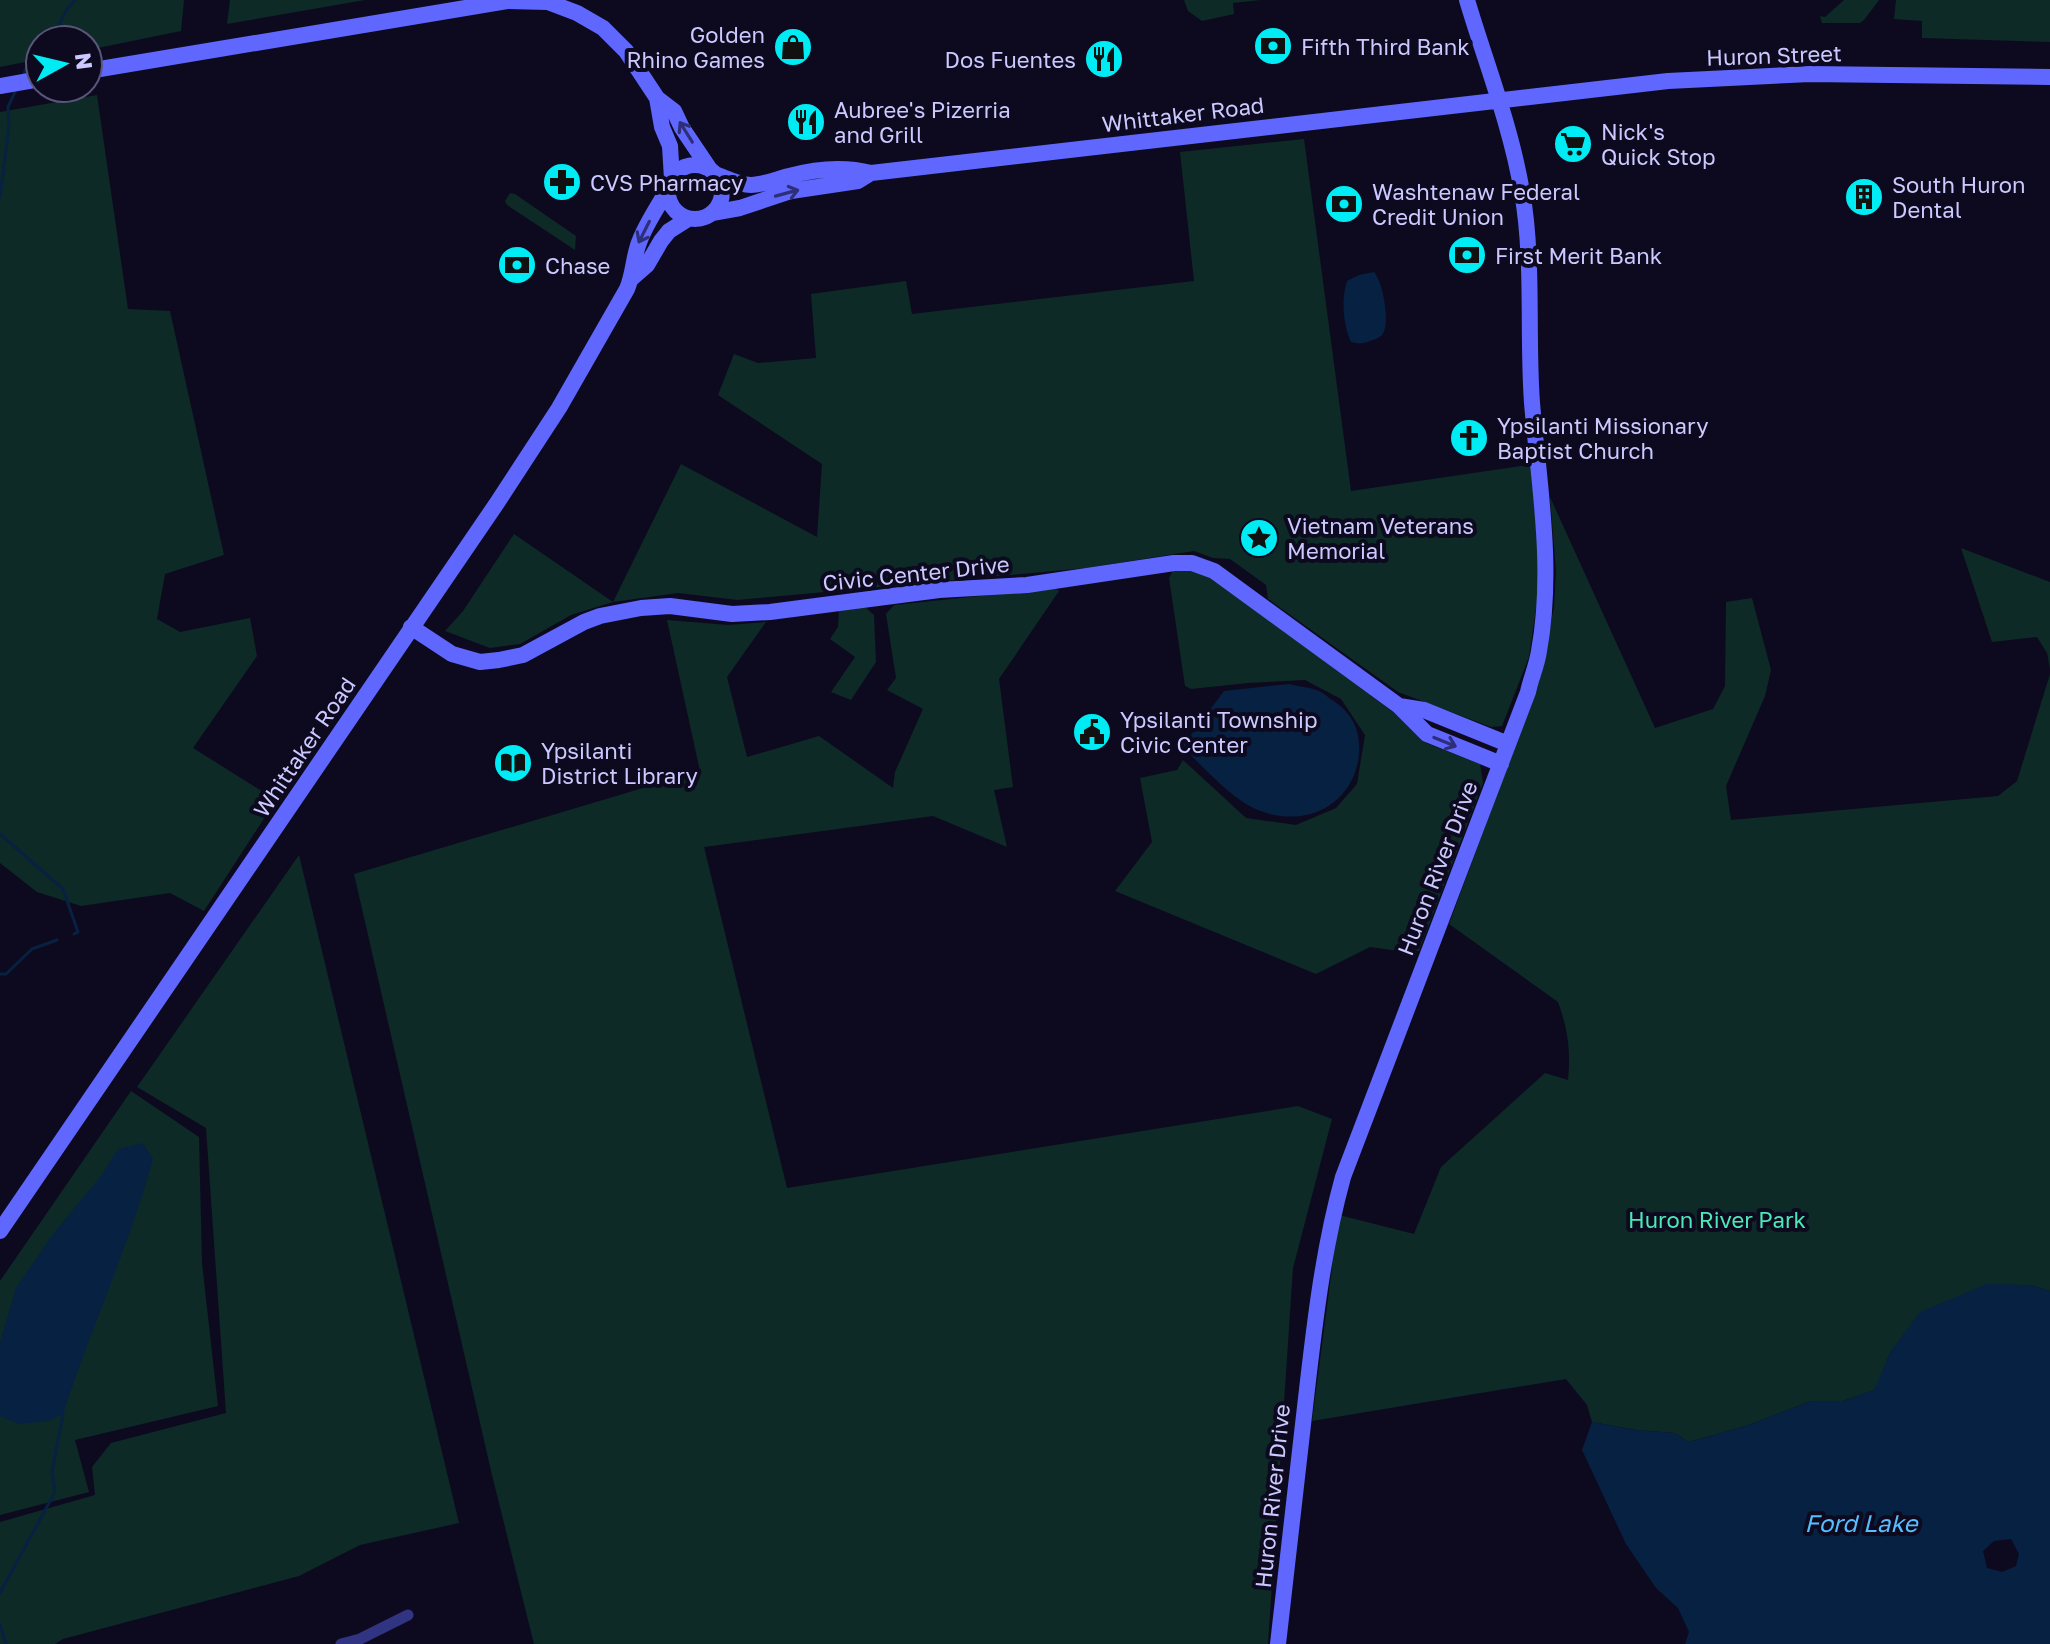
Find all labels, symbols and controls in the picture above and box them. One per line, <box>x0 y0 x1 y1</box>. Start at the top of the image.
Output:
place label: Golden Rhino Games <box>627 21 765 73</box>
north arrow <box>24 24 104 104</box>
bank icon: Fifth Third Bank <box>1252 25 1294 67</box>
shop icon: Golden Rhino Games <box>772 26 814 68</box>
place label: Fifth Third Bank <box>1301 33 1470 60</box>
restaurant icon: Dos Fuentes <box>1083 38 1125 80</box>
street label: Huron Street <box>1706 39 1842 71</box>
place label: Dos Fuentes <box>945 46 1076 73</box>
text: N <box>70 51 99 71</box>
street label: Whittaker Road <box>1100 91 1266 137</box>
place label: Aubree's Pizerria and Grill <box>834 96 1011 148</box>
restaurant icon: Aubree's Pizerria and Grill <box>785 101 827 143</box>
place label: Nick's Quick Stop <box>1601 118 1716 170</box>
one-way arrow <box>678 121 694 144</box>
supermarket icon: Nick's Quick Stop <box>1552 123 1594 165</box>
pharmacy icon: CVS Pharmacy <box>541 161 583 203</box>
place label: CVS Pharmacy <box>590 169 743 196</box>
place label: South Huron Dental <box>1892 171 2026 223</box>
building icon: South Huron Dental <box>1843 176 1885 218</box>
place label: Washtenaw Federal Credit Union <box>1372 178 1580 230</box>
bank icon: Washtenaw Federal Credit Union <box>1323 183 1365 225</box>
one-way arrow <box>774 184 800 199</box>
one-way arrow <box>636 220 652 243</box>
bank icon: First Merit Bank <box>1446 234 1488 276</box>
place label: First Merit Bank <box>1495 242 1662 269</box>
bank icon: Chase <box>496 244 538 286</box>
place label: Chase <box>545 252 610 279</box>
place label: Ypsilanti Missionary Baptist Church <box>1497 412 1709 464</box>
church icon: Ypsilanti Missionary Baptist Church <box>1448 417 1490 459</box>
place label: Vietnam Veterans Memorial <box>1287 512 1474 564</box>
place icon: Vietnam Veterans Memorial <box>1238 517 1280 559</box>
street label: Civic Center Drive <box>821 550 1011 596</box>
street label: Whittaker Road <box>247 672 361 822</box>
place label: Ypsilanti Township Civic Center <box>1120 706 1317 758</box>
public building icon: Ypsilanti Township Civic Center <box>1071 711 1113 753</box>
one-way arrow <box>1432 735 1457 750</box>
place label: Ypsilanti District Library <box>541 737 698 789</box>
library icon: Ypsilanti District Library <box>492 742 534 784</box>
street label: Huron River Drive <box>1391 777 1483 959</box>
park label: Huron River Park <box>1628 1206 1806 1233</box>
street label: Huron River Drive <box>1249 1403 1295 1589</box>
water label: Ford Lake <box>1805 1508 1919 1537</box>

